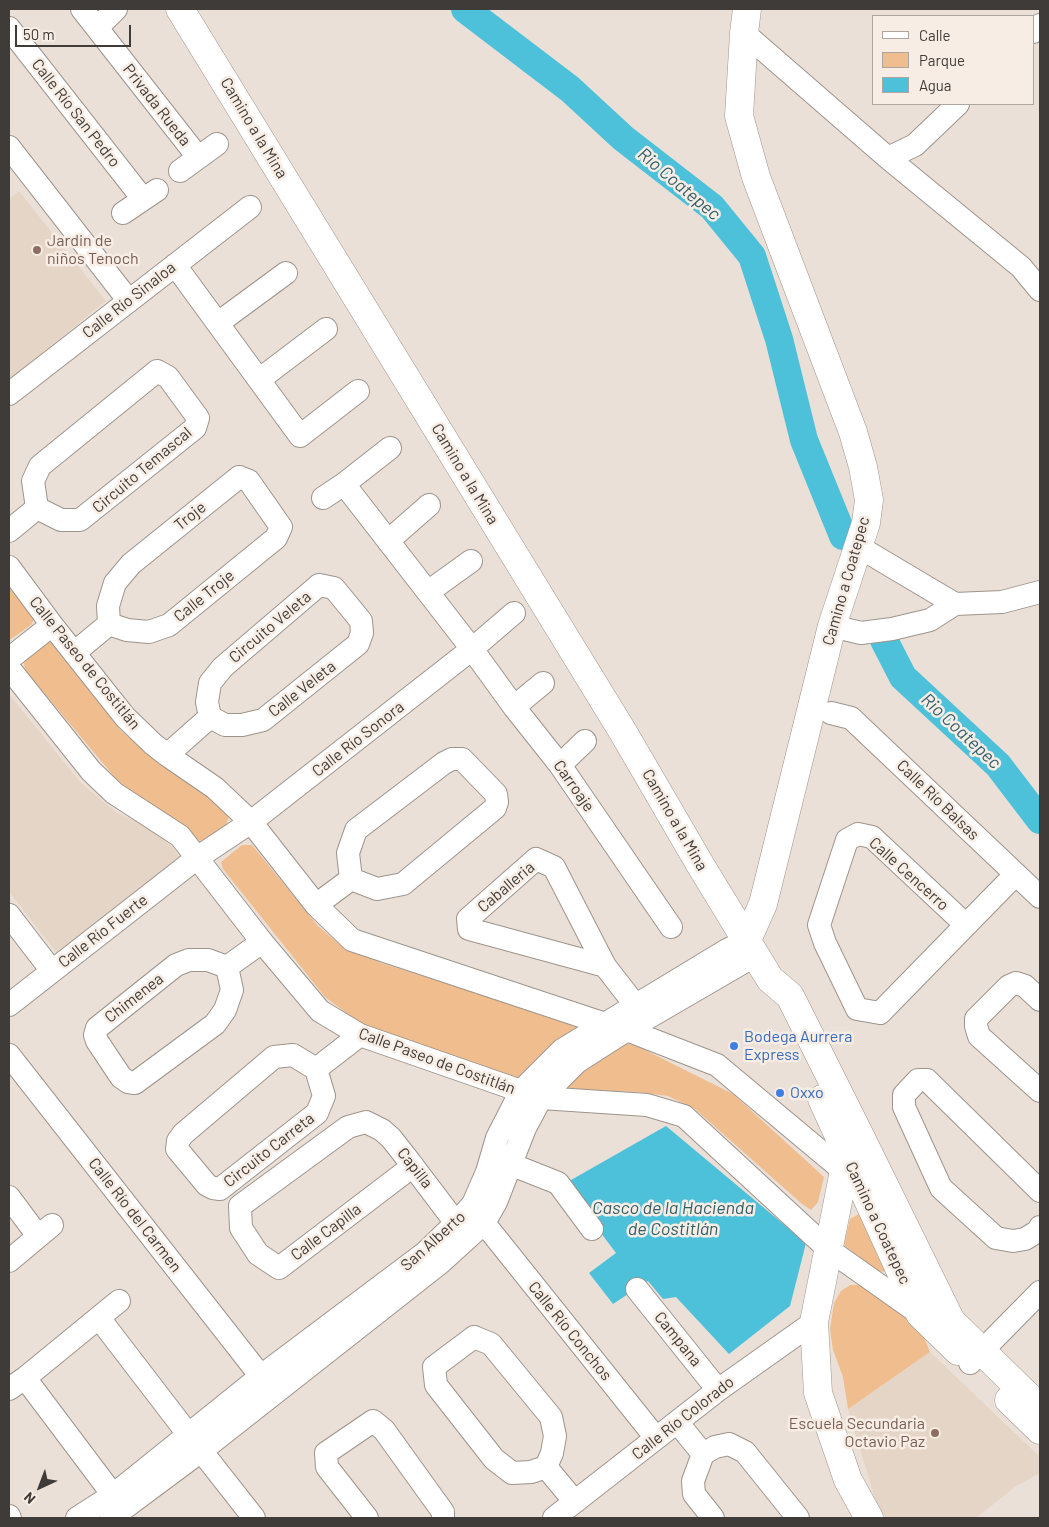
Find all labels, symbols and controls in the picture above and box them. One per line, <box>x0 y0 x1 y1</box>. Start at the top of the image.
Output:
scale bar <box>18 15 134 47</box>
legend <box>872 15 1034 105</box>
text: 50 m <box>23 25 55 43</box>
text: Calle <box>919 26 951 44</box>
text: Parque <box>919 51 965 69</box>
street label: Calle Río San Pedro <box>28 55 124 171</box>
street label: Privada Rueda <box>119 60 195 150</box>
street label: Camino a la Mina <box>216 74 292 182</box>
text: Agua <box>919 76 952 94</box>
water label: Rio Coatepec <box>633 143 725 225</box>
place label: Jardin de niños Tenoch <box>47 231 139 269</box>
marker: Jardin de niños Tenoch <box>31 244 43 256</box>
street label: Calle Río Sinaloa <box>79 258 179 342</box>
street label: Camino a la Mina <box>427 420 503 528</box>
street label: Circuito Temascal <box>88 423 196 517</box>
street label: Troje <box>170 497 210 535</box>
street label: Camino a Coatepec <box>818 514 874 648</box>
street label: Calle Troje <box>170 566 238 626</box>
street label: Circuito Veleta <box>225 587 315 667</box>
street label: Calle Paseo de Costitlán <box>26 593 144 733</box>
street label: Calle Veleta <box>265 657 339 721</box>
water label: Rio Coatepec <box>917 689 1005 773</box>
street label: Calle Río Sonora <box>308 697 408 781</box>
street label: Carroaje <box>549 756 599 816</box>
street label: Calle Río Balsas <box>893 756 983 844</box>
street label: Camino a la Mina <box>638 766 712 874</box>
street label: Calle Cencerro <box>865 833 953 915</box>
street label: Caballeria <box>474 858 538 916</box>
street label: Calle Río Fuerte <box>55 890 151 972</box>
street label: Chimenea <box>101 969 167 1027</box>
street label: Calle Paseo de Costitlán <box>356 1024 518 1098</box>
place label: Bodega Aurrera Express <box>744 1027 852 1065</box>
marker: Bodega Aurrera Express <box>728 1040 740 1052</box>
place label: Oxxo <box>790 1083 824 1103</box>
marker: Oxxo <box>774 1087 786 1099</box>
street label: Circuito Carreta <box>220 1109 318 1191</box>
street label: Capilla <box>393 1144 437 1192</box>
street label: Calle Río del Carmen <box>84 1154 186 1276</box>
street label: Camino a Coatepec <box>841 1159 915 1287</box>
water label: Casco de la Hacienda de Costitlán <box>592 1197 754 1240</box>
street label: Calle Capilla <box>287 1199 365 1265</box>
street label: San Alberto <box>397 1207 469 1275</box>
street label: Calle Río Conchos <box>524 1277 616 1385</box>
street label: Campana <box>650 1308 706 1370</box>
street label: Calle Río Colorado <box>628 1372 738 1464</box>
place label: Escuela Secundaria Octavio Paz <box>789 1414 925 1452</box>
marker: Escuela Secundaria Octavio Paz <box>929 1427 941 1439</box>
north arrow <box>15 1462 65 1512</box>
text: N <box>20 1489 39 1508</box>

